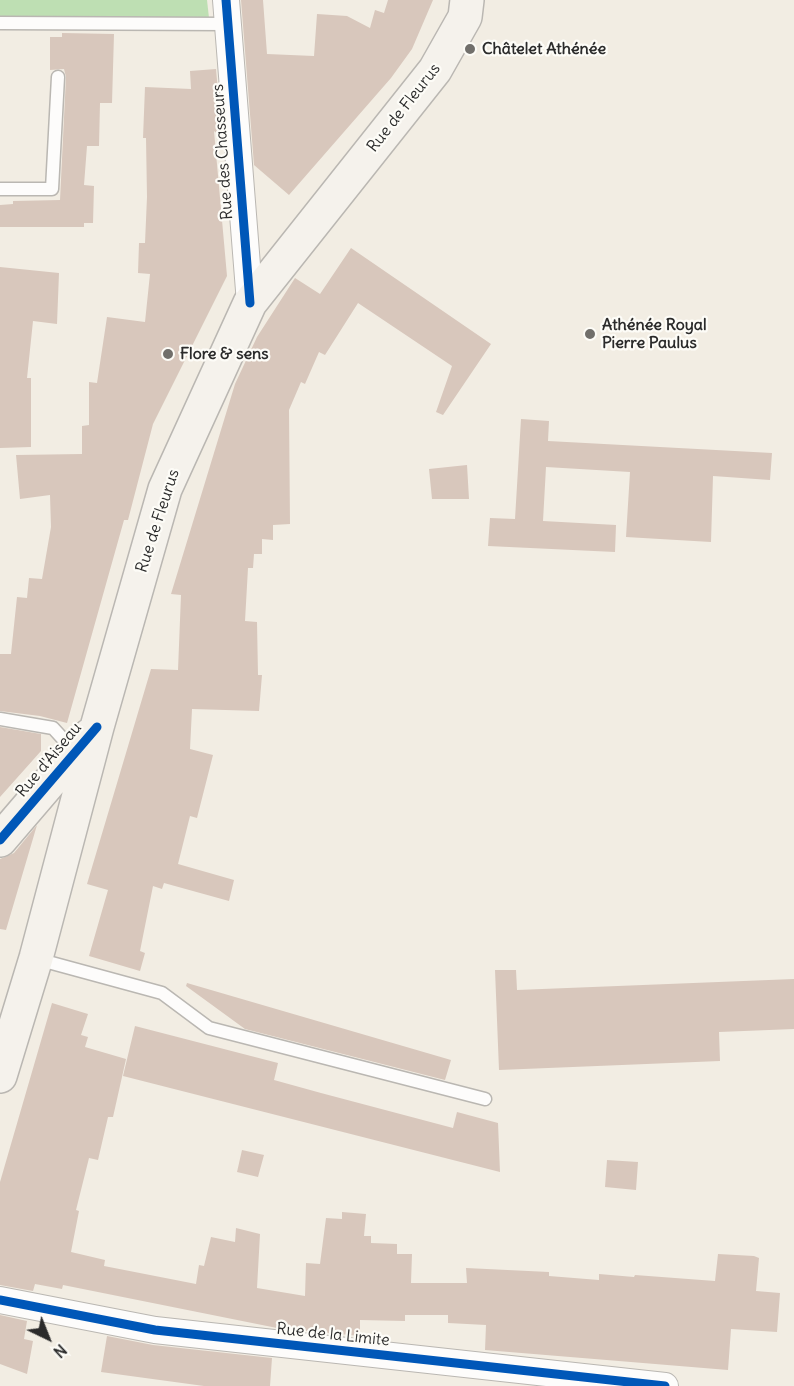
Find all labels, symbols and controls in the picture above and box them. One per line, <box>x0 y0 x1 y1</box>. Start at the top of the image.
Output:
place label: Châtelet Athénée <box>482 39 606 59</box>
marker: Châtelet Athénée <box>463 42 477 56</box>
street label: Rue de Fleurus <box>363 60 445 156</box>
street label: Rue des Chasseurs <box>209 83 237 221</box>
place label: Athénée Royal Pierre Paulus <box>602 315 707 353</box>
marker: Athénée Royal Pierre Paulus <box>583 327 597 341</box>
place label: Flore & sens <box>180 344 269 364</box>
marker: Flore & sens <box>161 347 175 361</box>
street label: Rue de Fleurus <box>132 467 184 575</box>
street label: Rue d'Aiseau <box>12 719 86 801</box>
north arrow <box>18 1308 78 1368</box>
street label: Rue de la Limite <box>275 1320 391 1350</box>
text: N <box>49 1340 71 1362</box>

